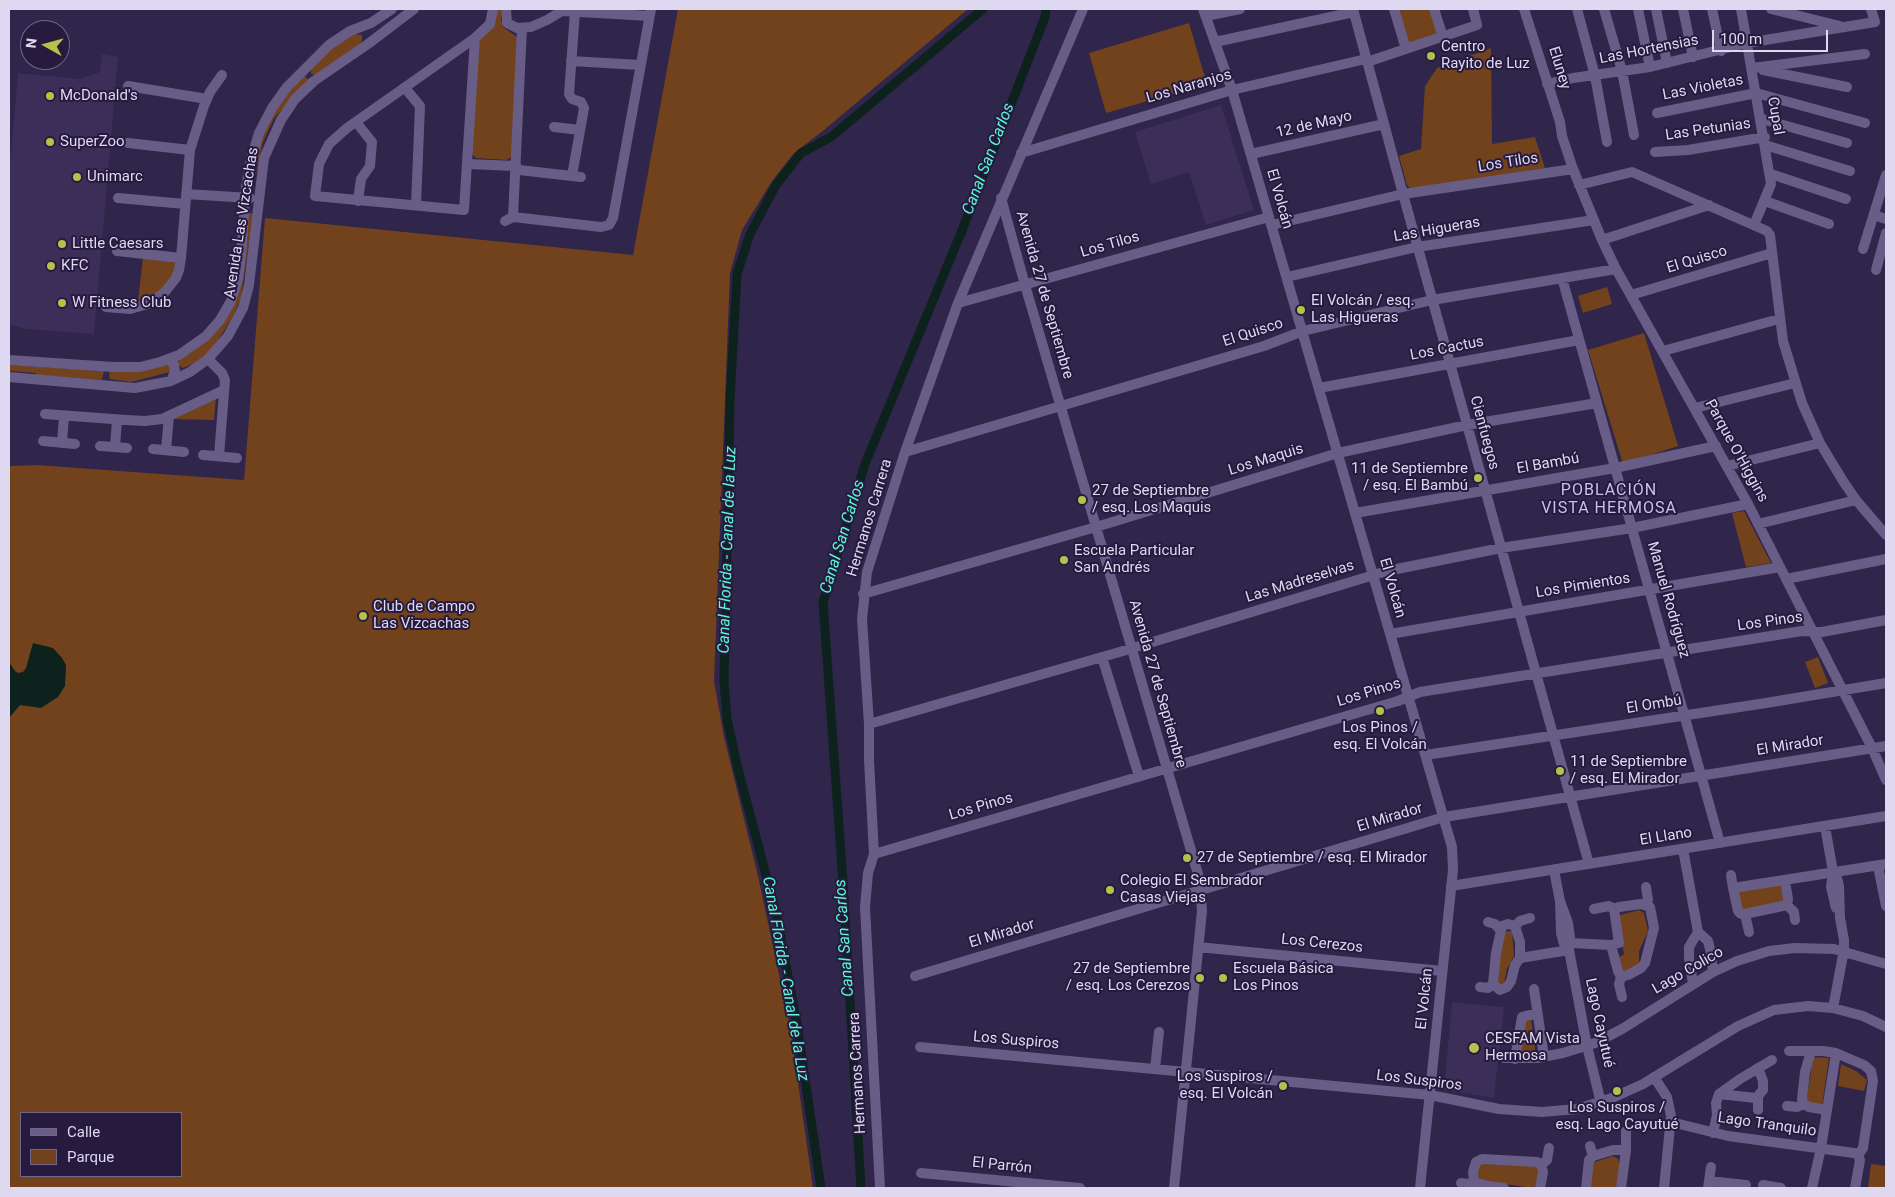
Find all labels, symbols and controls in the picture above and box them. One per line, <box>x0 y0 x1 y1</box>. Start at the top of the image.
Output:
north arrow <box>20 20 70 70</box>
scale bar <box>1715 20 1831 52</box>
text: 100 m <box>1720 30 1762 48</box>
street label: Las Hortensias <box>1598 32 1700 68</box>
text: N <box>23 37 40 49</box>
place label: Centro Rayito de Luz <box>1441 38 1530 73</box>
street label: Eluney <box>1544 44 1574 92</box>
marker: Centro Rayito de Luz <box>1425 50 1437 62</box>
street label: Los Naranjos <box>1144 66 1234 108</box>
street label: Las Violetas <box>1661 71 1745 105</box>
place label: McDonald's <box>60 87 138 105</box>
marker: McDonald's <box>44 90 56 102</box>
street label: Cupal <box>1763 96 1787 136</box>
water label: Canal San Carlos <box>959 101 1019 217</box>
street label: 12 de Mayo <box>1274 108 1354 142</box>
street label: Las Petunias <box>1664 115 1752 145</box>
place label: SuperZoo <box>60 133 125 151</box>
marker: SuperZoo <box>44 136 56 148</box>
street label: Avenida Las Vizcachas <box>221 146 263 300</box>
street label: Los Tilos <box>1477 149 1539 177</box>
street label: El Volcán <box>1262 167 1296 231</box>
place label: Unimarc <box>87 168 143 186</box>
marker: Unimarc <box>71 171 83 183</box>
street label: Avenida 27 de Septiembre <box>1011 209 1077 381</box>
street label: Las Higueras <box>1392 214 1482 246</box>
street label: Los Tilos <box>1078 228 1142 262</box>
place label: Little Caesars <box>72 235 163 253</box>
marker: Little Caesars <box>56 238 68 250</box>
street label: El Quisco <box>1665 242 1729 278</box>
place label: KFC <box>61 257 88 275</box>
marker: KFC <box>45 260 57 272</box>
place label: El Volcán / esq. Las Higueras <box>1311 292 1414 327</box>
place label: W Fitness Club <box>72 294 171 312</box>
marker: W Fitness Club <box>56 297 68 309</box>
marker: El Volcán / esq. Las Higueras <box>1295 304 1307 316</box>
street label: El Quisco <box>1221 315 1285 351</box>
street label: Los Cactus <box>1409 333 1485 365</box>
street label: Cienfuegos <box>1465 394 1503 472</box>
street label: Parque O'Higgins <box>1700 396 1772 506</box>
street label: Los Maquis <box>1226 440 1306 480</box>
water label: Canal Florida - Canal de la Luz <box>715 446 741 654</box>
street label: El Bambú <box>1515 450 1581 478</box>
street label: Hermanos Carrera <box>844 457 896 579</box>
place label: 11 de Septiembre / esq. El Bambú <box>1351 460 1468 495</box>
marker: 11 de Septiembre / esq. El Bambú <box>1472 472 1484 484</box>
water label: Canal San Carlos <box>817 478 869 596</box>
district label: POBLACIÓN VISTA HERMOSA <box>1540 481 1678 519</box>
place label: 27 de Septiembre / esq. Los Maquis <box>1092 482 1211 517</box>
marker: 27 de Septiembre / esq. Los Maquis <box>1076 494 1088 506</box>
street label: Manuel Rodríguez <box>1643 540 1693 660</box>
place label: Escuela Particular San Andrés <box>1074 542 1194 577</box>
marker: Escuela Particular San Andrés <box>1058 554 1070 566</box>
street label: El Volcán <box>1375 556 1409 620</box>
street label: Las Madreselvas <box>1243 557 1357 607</box>
street label: Los Pimientos <box>1535 570 1631 602</box>
place label: Club de Campo Las Vizcachas <box>373 598 475 633</box>
street label: Avenida 27 de Septiembre <box>1124 598 1190 770</box>
street label: Los Pinos <box>1736 609 1804 635</box>
marker: Club de Campo Las Vizcachas <box>357 610 369 622</box>
street label: Los Pinos <box>1335 675 1403 711</box>
street label: El Ombú <box>1625 692 1683 718</box>
marker: Los Pinos / esq. El Volcán <box>1374 705 1386 717</box>
place label: Los Pinos / esq. El Volcán <box>1333 719 1427 754</box>
street label: El Mirador <box>1755 732 1825 760</box>
place label: 11 de Septiembre / esq. El Mirador <box>1570 753 1687 788</box>
marker: 11 de Septiembre / esq. El Mirador <box>1554 765 1566 777</box>
street label: Los Pinos <box>947 789 1015 825</box>
street label: El Mirador <box>1355 799 1425 837</box>
street label: El Llano <box>1639 824 1693 850</box>
place label: 27 de Septiembre / esq. El Mirador <box>1197 849 1427 867</box>
marker: 27 de Septiembre / esq. El Mirador <box>1181 852 1193 864</box>
place label: Colegio El Sembrador Casas Viejas <box>1120 872 1264 907</box>
water label: Canal Florida - Canal de la Luz <box>758 875 812 1083</box>
water label: Canal San Carlos <box>831 879 859 997</box>
marker: Colegio El Sembrador Casas Viejas <box>1104 884 1116 896</box>
street label: El Mirador <box>967 915 1037 953</box>
street label: Los Cerezos <box>1280 931 1364 957</box>
street label: Lago Colico <box>1649 943 1727 999</box>
place label: 27 de Septiembre / esq. Los Cerezos <box>1066 960 1190 995</box>
place label: Escuela Básica Los Pinos <box>1233 960 1334 995</box>
street label: El Volcán <box>1413 967 1437 1031</box>
marker: 27 de Septiembre / esq. Los Cerezos <box>1194 972 1206 984</box>
marker: Escuela Básica Los Pinos <box>1217 972 1229 984</box>
street label: Lago Cayutué <box>1581 977 1617 1069</box>
street label: Hermanos Carrera <box>846 1012 870 1134</box>
street label: Los Suspiros <box>972 1028 1060 1054</box>
place label: CESFAM Vista Hermosa <box>1485 1030 1580 1065</box>
marker: CESFAM Vista Hermosa <box>1467 1041 1481 1055</box>
street label: Los Suspiros <box>1375 1067 1463 1095</box>
place label: Los Suspiros / esq. El Volcán <box>1177 1068 1273 1103</box>
marker: Los Suspiros / esq. El Volcán <box>1277 1080 1289 1092</box>
marker: Los Suspiros / esq. Lago Cayutué <box>1611 1085 1623 1097</box>
place label: Los Suspiros / esq. Lago Cayutué <box>1555 1099 1679 1134</box>
street label: Lago Tranquilo <box>1717 1109 1817 1141</box>
legend <box>20 1112 182 1177</box>
text: Calle <box>67 1123 100 1141</box>
text: Parque <box>67 1148 114 1166</box>
street label: El Parrón <box>971 1154 1033 1178</box>

